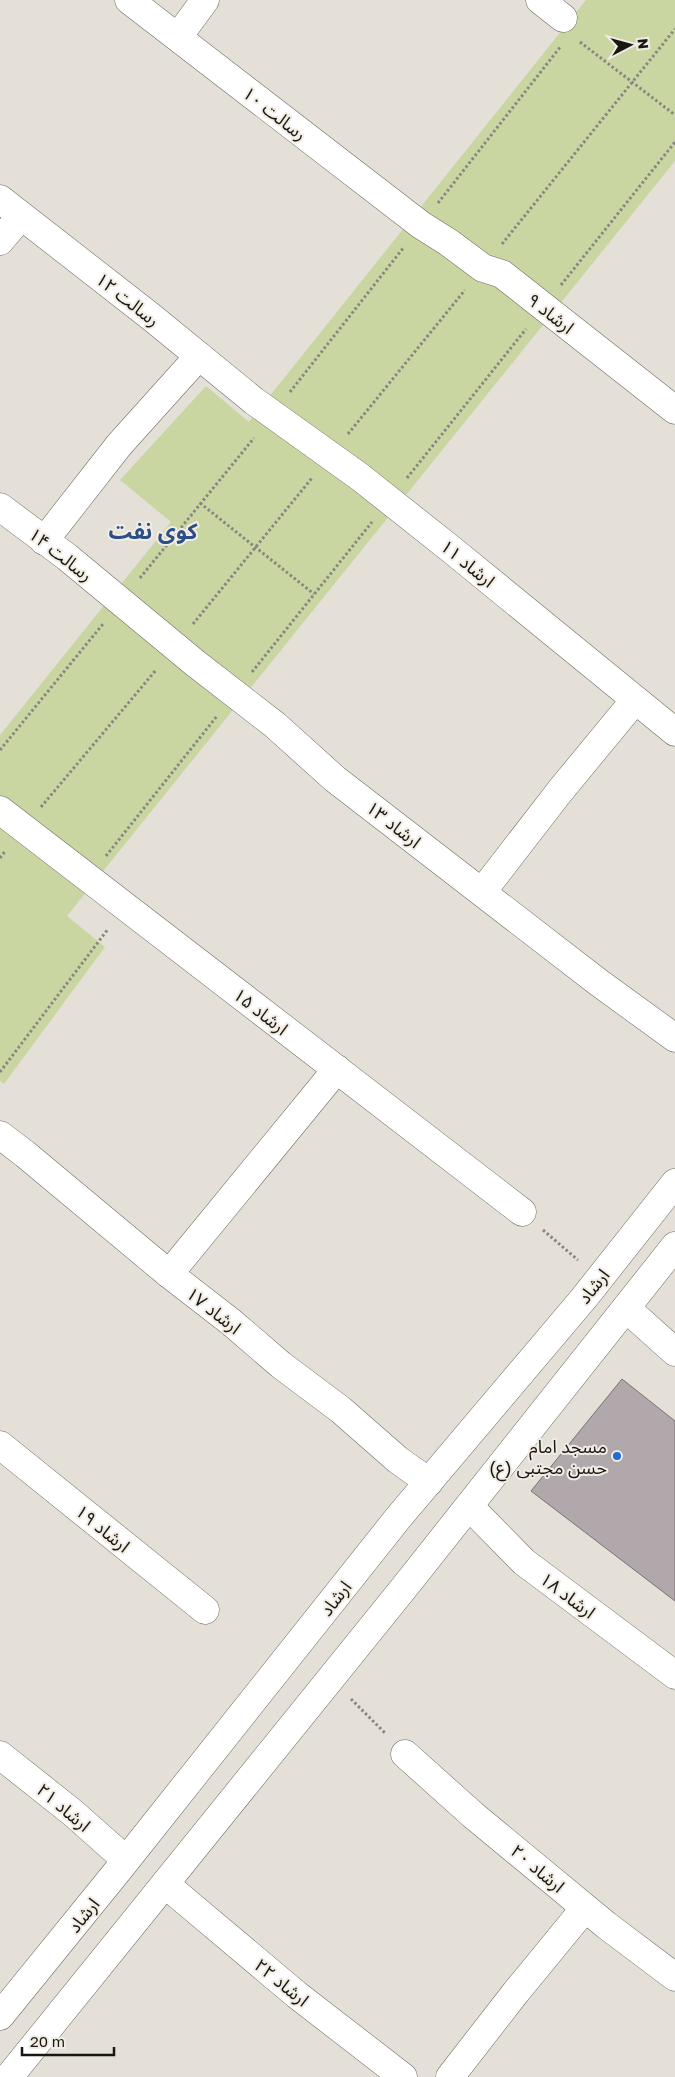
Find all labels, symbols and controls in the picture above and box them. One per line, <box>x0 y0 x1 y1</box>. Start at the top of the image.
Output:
north arrow <box>605 20 655 70</box>
text: N <box>634 37 652 50</box>
street label: رسالت ۱۰ <box>238 81 311 146</box>
street label: رسالت ۱۲ <box>91 267 164 332</box>
street label: ارشاد ۹ <box>523 288 579 339</box>
district label: کوی نفت <box>109 517 198 544</box>
street label: رسالت ۱۴ <box>24 522 97 587</box>
street label: ارشاد ۱۱ <box>436 535 500 592</box>
street label: ارشاد ۱۳ <box>362 796 426 853</box>
street label: ارشاد ۱۵ <box>229 983 293 1040</box>
street label: ارشاد <box>572 1264 614 1308</box>
street label: ارشاد ۱۷ <box>182 1282 246 1339</box>
place label: مسجد امام حسن مجتبی (ع) <box>489 1435 607 1482</box>
marker: مسجد امام حسن مجتبی (ع) <box>611 1450 623 1462</box>
street label: ارشاد ۱۹ <box>71 1500 135 1557</box>
street label: ارشاد ۱۸ <box>535 1567 600 1624</box>
street label: ارشاد <box>315 1576 356 1620</box>
street label: ارشاد ۲۱ <box>32 1778 95 1837</box>
street label: ارشاد ۲۰ <box>506 1839 569 1898</box>
street label: ارشاد <box>62 1893 104 1937</box>
street label: ارشاد ۲۲ <box>250 1954 314 2011</box>
scale bar <box>22 2024 115 2056</box>
text: 20 m <box>30 2032 65 2050</box>

